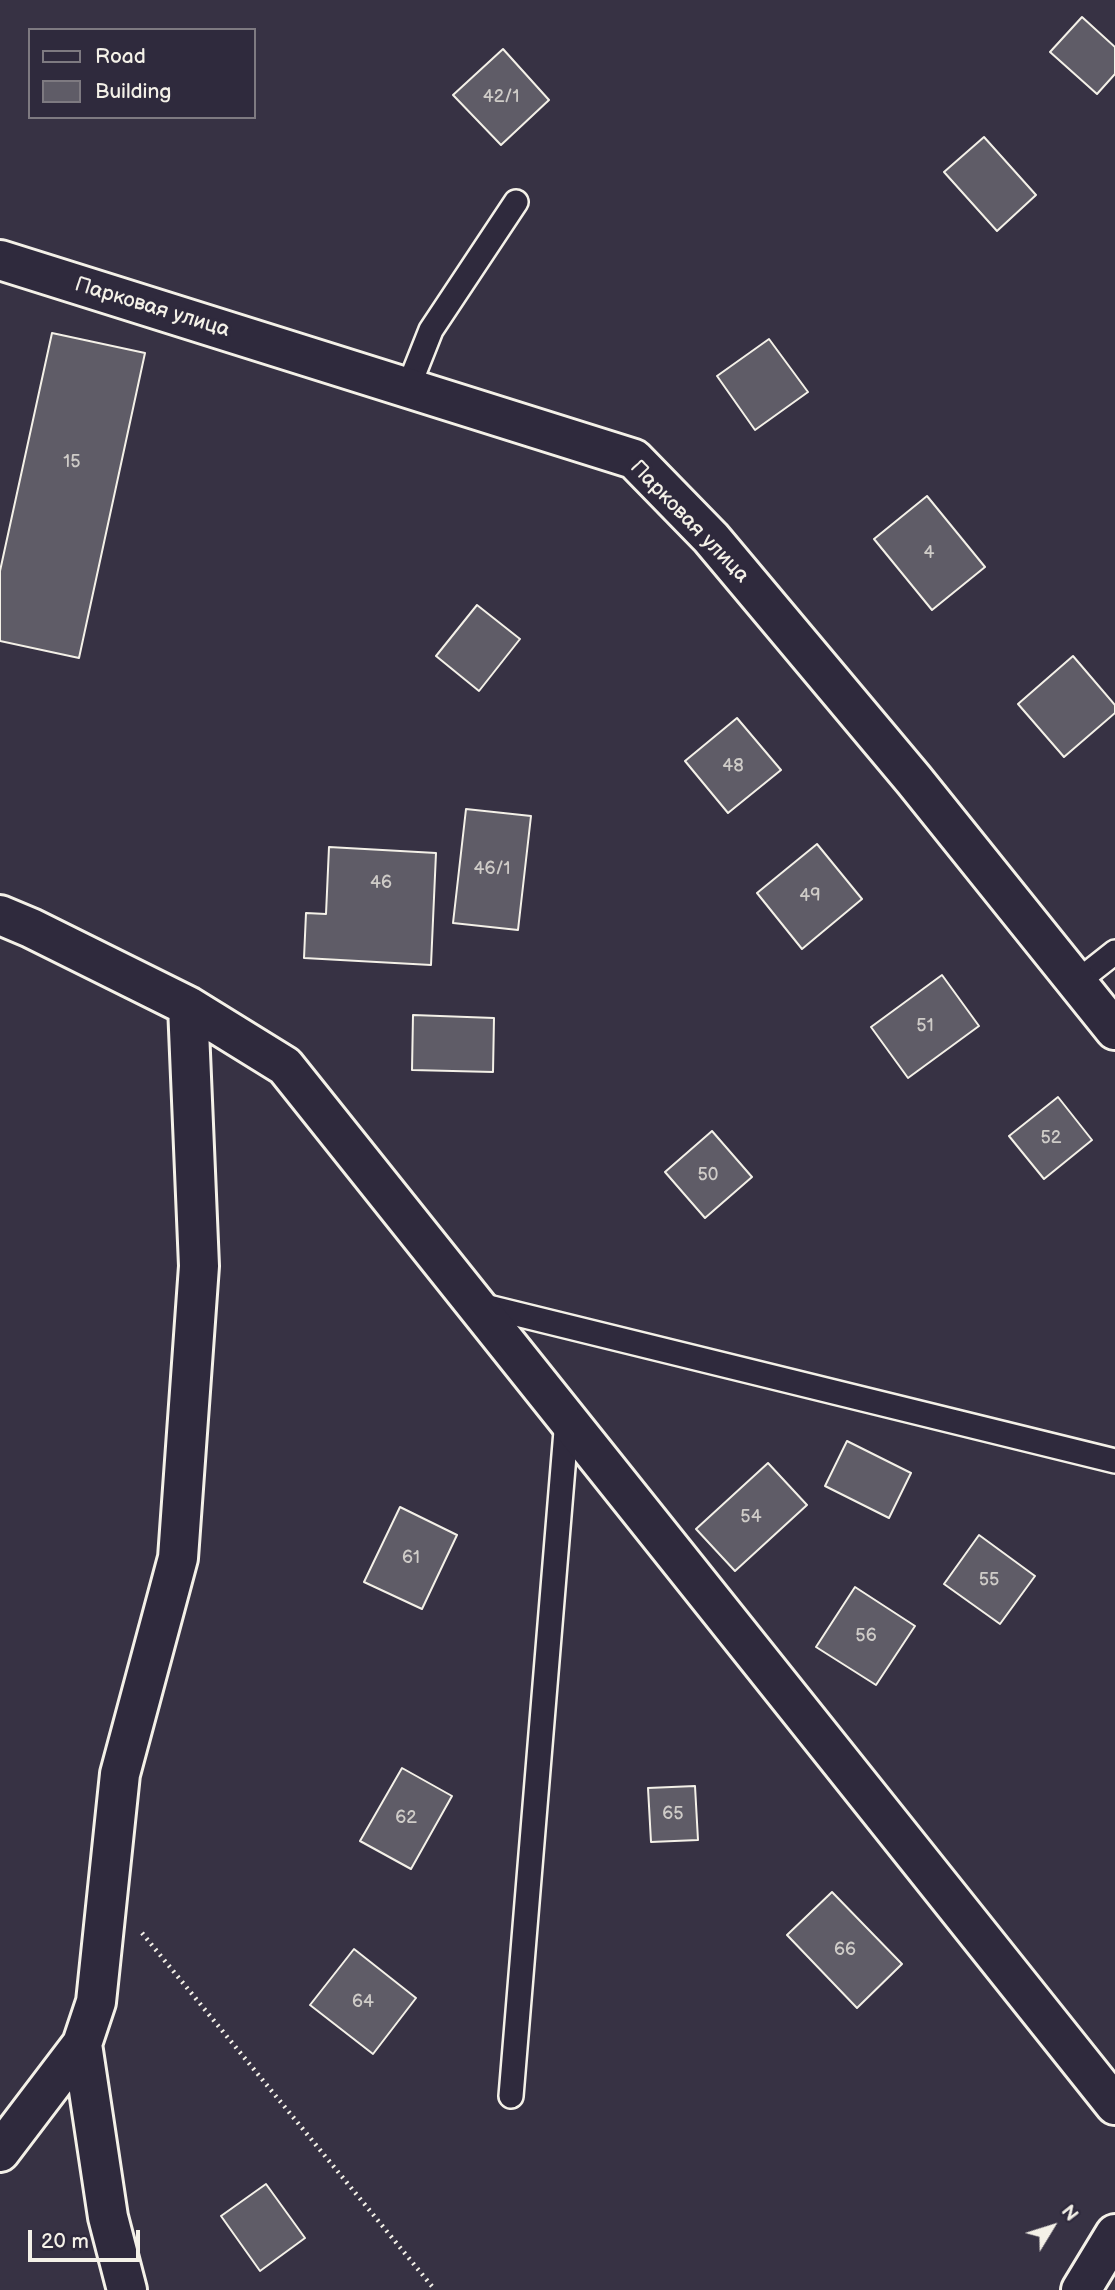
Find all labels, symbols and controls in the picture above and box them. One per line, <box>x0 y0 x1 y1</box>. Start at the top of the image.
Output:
legend <box>28 28 256 119</box>
text: Road <box>95 44 146 69</box>
text: Building <box>95 79 171 104</box>
house number: 42/1 <box>483 86 519 108</box>
street label: Парковая улица <box>72 272 232 344</box>
house number: 15 <box>63 451 81 473</box>
street label: Парковая улица <box>624 455 754 589</box>
house number: 4 <box>924 542 934 564</box>
house number: 48 <box>722 755 744 777</box>
house number: 46/1 <box>473 858 511 880</box>
house number: 46 <box>370 872 392 894</box>
house number: 49 <box>799 885 821 907</box>
house number: 51 <box>916 1015 934 1037</box>
house number: 52 <box>1041 1127 1061 1149</box>
house number: 50 <box>698 1164 718 1186</box>
house number: 54 <box>740 1506 762 1528</box>
house number: 61 <box>402 1547 420 1569</box>
house number: 55 <box>979 1569 999 1591</box>
house number: 56 <box>855 1625 877 1647</box>
house number: 65 <box>662 1803 684 1825</box>
house number: 62 <box>395 1807 417 1829</box>
house number: 66 <box>834 1939 856 1961</box>
house number: 64 <box>352 1991 374 2013</box>
north arrow <box>1017 2192 1087 2262</box>
text: N <box>1055 2201 1082 2226</box>
scale bar <box>32 2216 144 2260</box>
text: 20 m <box>41 2229 89 2254</box>

